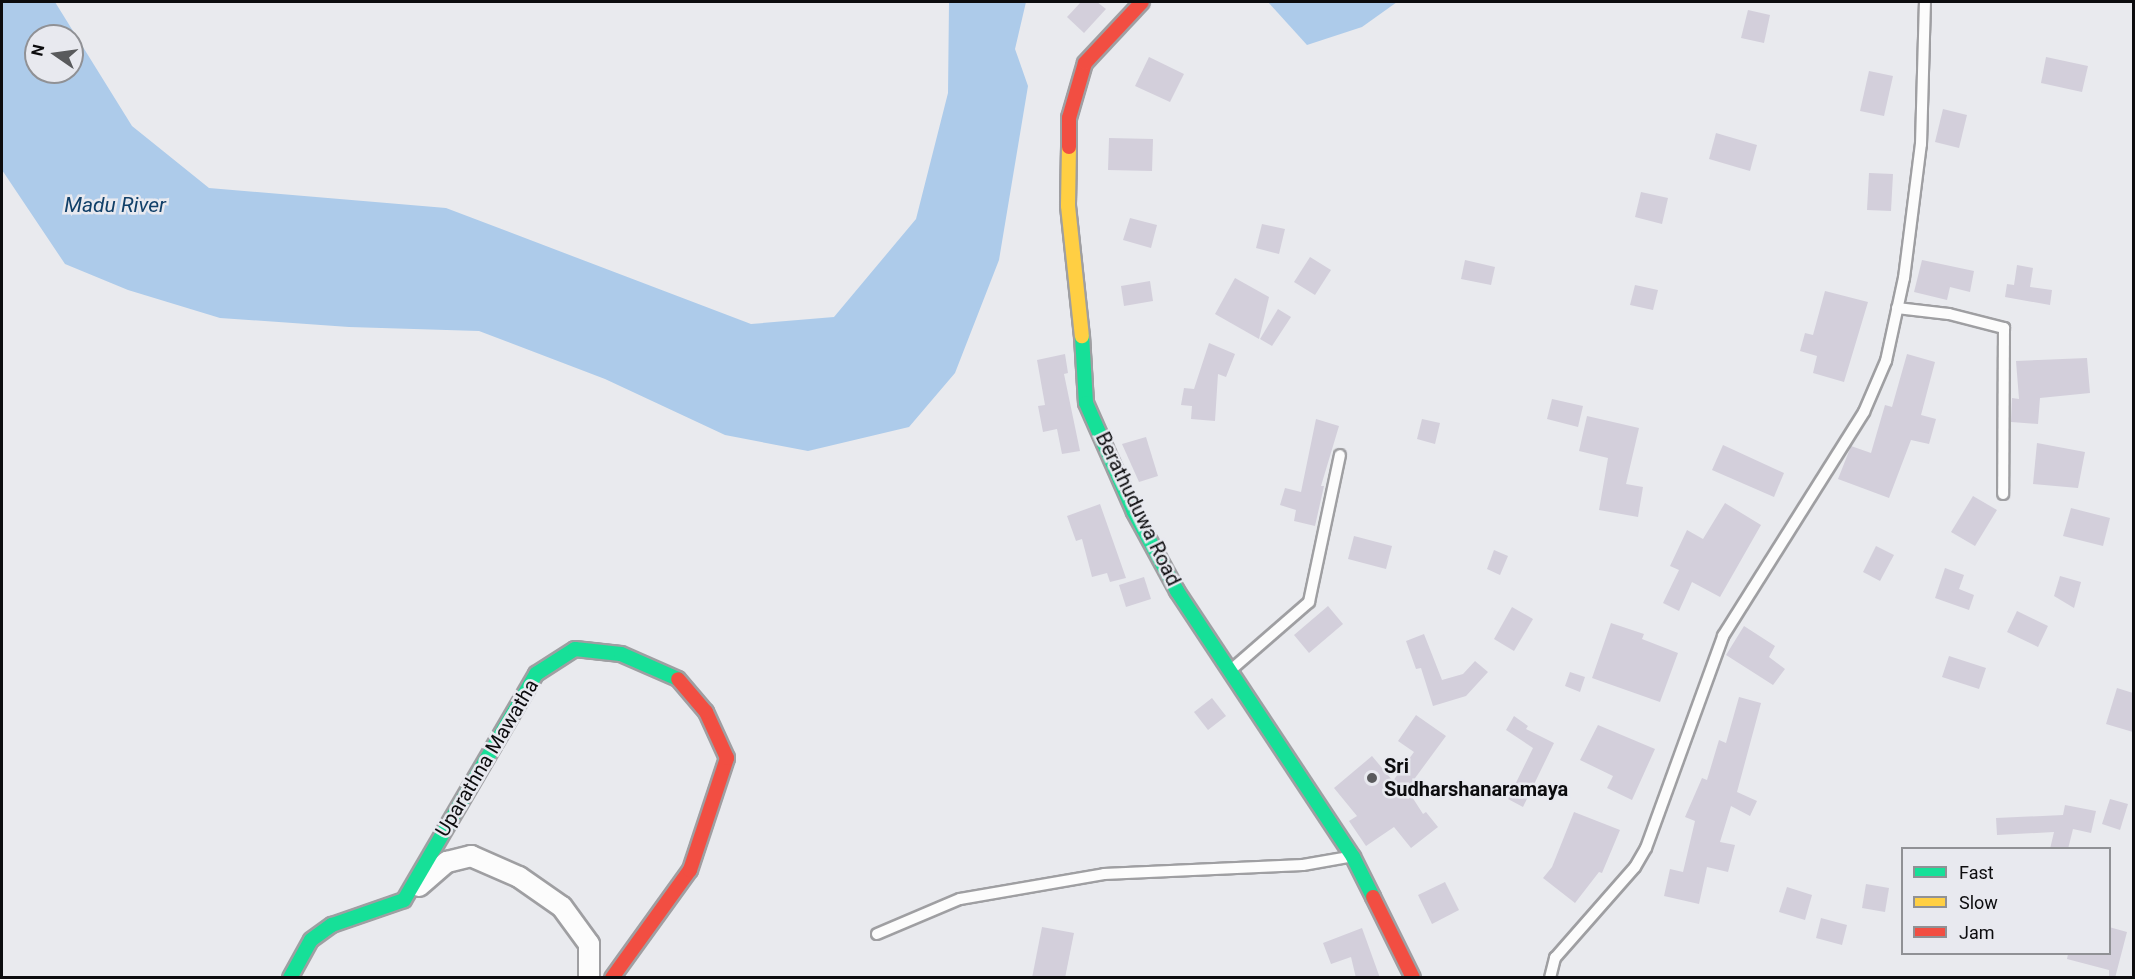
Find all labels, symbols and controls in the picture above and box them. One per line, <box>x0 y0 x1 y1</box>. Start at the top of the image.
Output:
north arrow <box>24 24 84 84</box>
text: N <box>27 43 48 58</box>
water label: Madu River <box>64 192 166 218</box>
street label: Berathuduwa Road <box>1090 428 1186 590</box>
street label: Uparathna Mawatha <box>430 675 544 841</box>
place label: Sri Sudharshanaramaya <box>1384 754 1568 801</box>
marker: Sri Sudharshanaramaya <box>1365 771 1379 785</box>
legend <box>1901 847 2111 955</box>
text: Fast <box>1959 862 1994 883</box>
text: Slow <box>1959 892 1998 913</box>
text: Jam <box>1959 922 1995 943</box>

